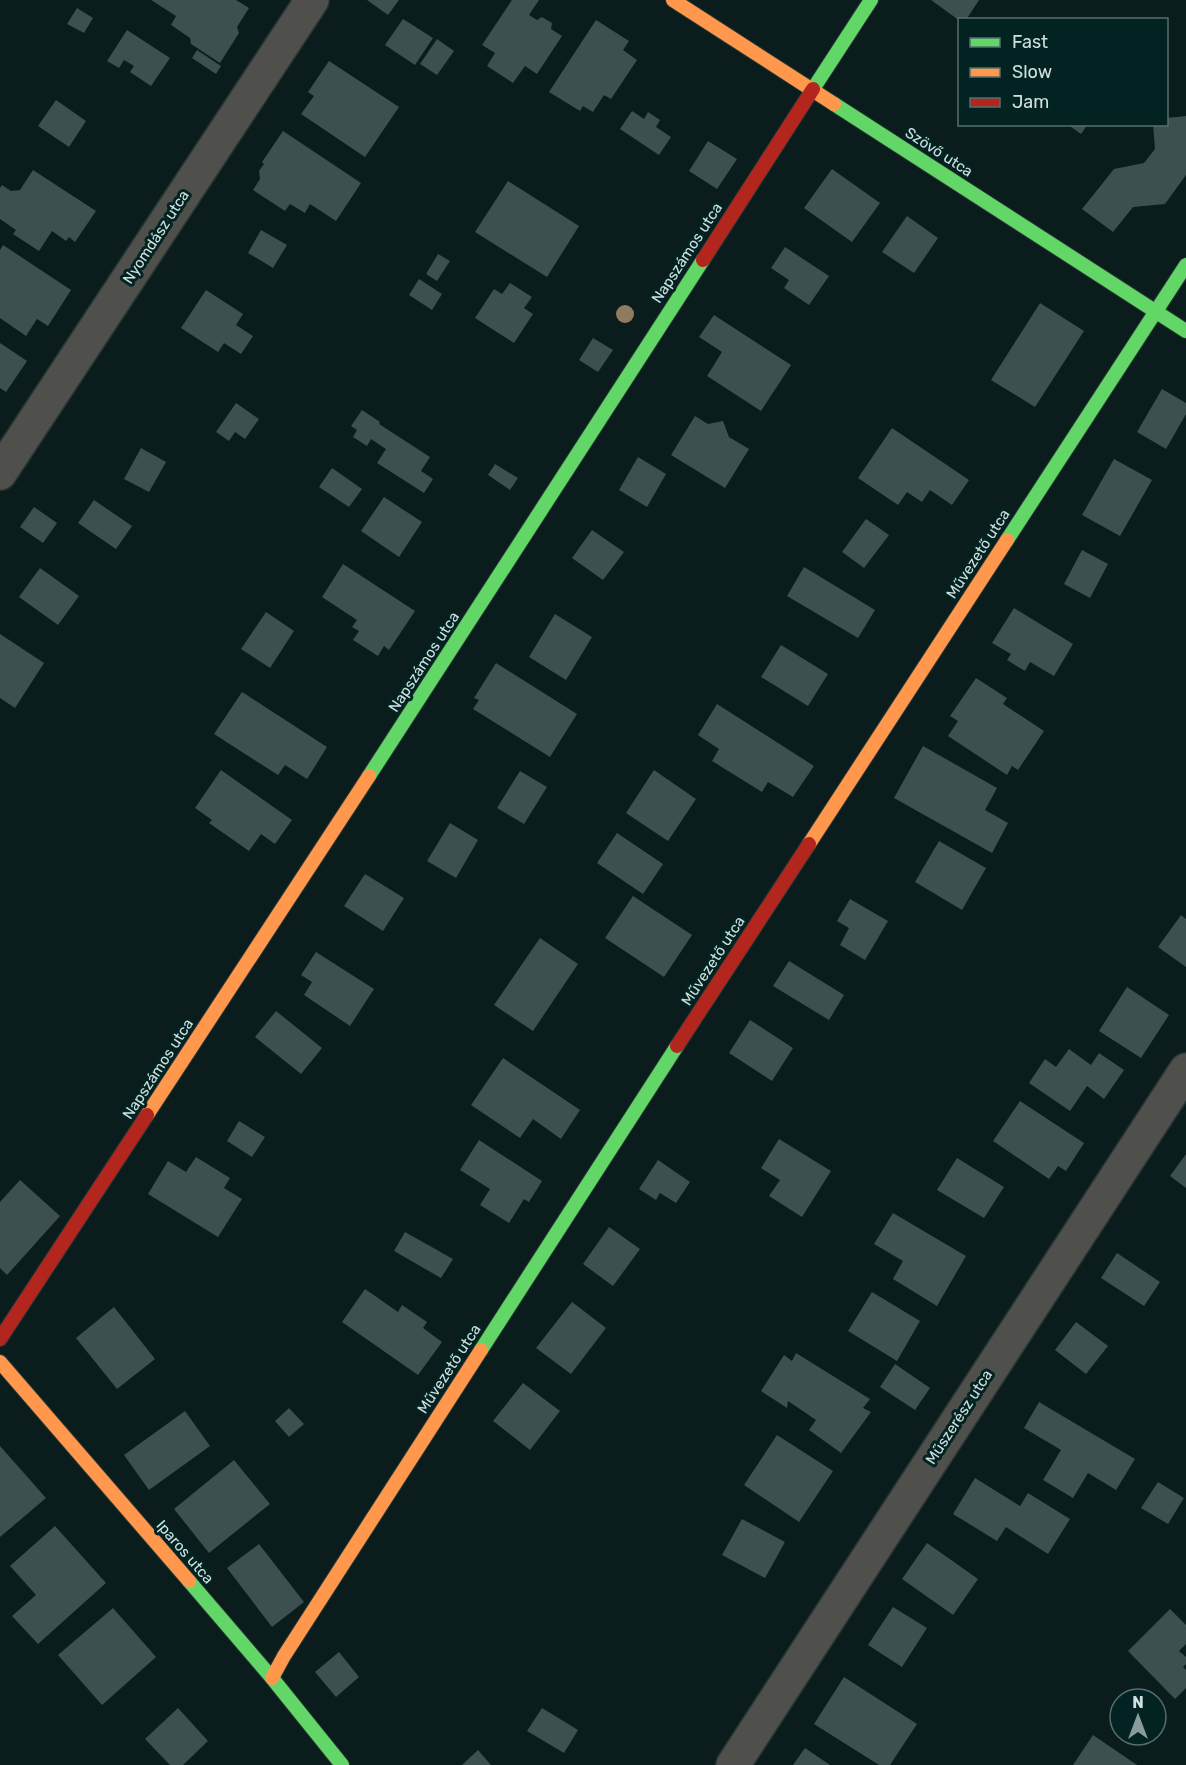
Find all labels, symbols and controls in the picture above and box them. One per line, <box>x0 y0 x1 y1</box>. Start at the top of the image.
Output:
legend <box>958 18 1168 126</box>
text: Fast <box>1012 31 1048 53</box>
text: Slow <box>1012 61 1052 83</box>
text: Jam <box>1012 91 1049 113</box>
street label: Szövő utca <box>902 123 976 181</box>
street label: Nyomdász utca <box>119 187 193 287</box>
street label: Napszámos utca <box>648 199 726 307</box>
street label: Művezető utca <box>942 506 1014 602</box>
street label: Napszámos utca <box>385 608 463 716</box>
street label: Művezető utca <box>677 913 749 1009</box>
street label: Napszámos utca <box>119 1015 197 1123</box>
street label: Művezető utca <box>413 1321 485 1417</box>
street label: Műszerész utca <box>922 1366 996 1468</box>
street label: Iparos utca <box>153 1517 217 1587</box>
north arrow <box>1108 1687 1168 1747</box>
text: N <box>1132 1693 1144 1712</box>

